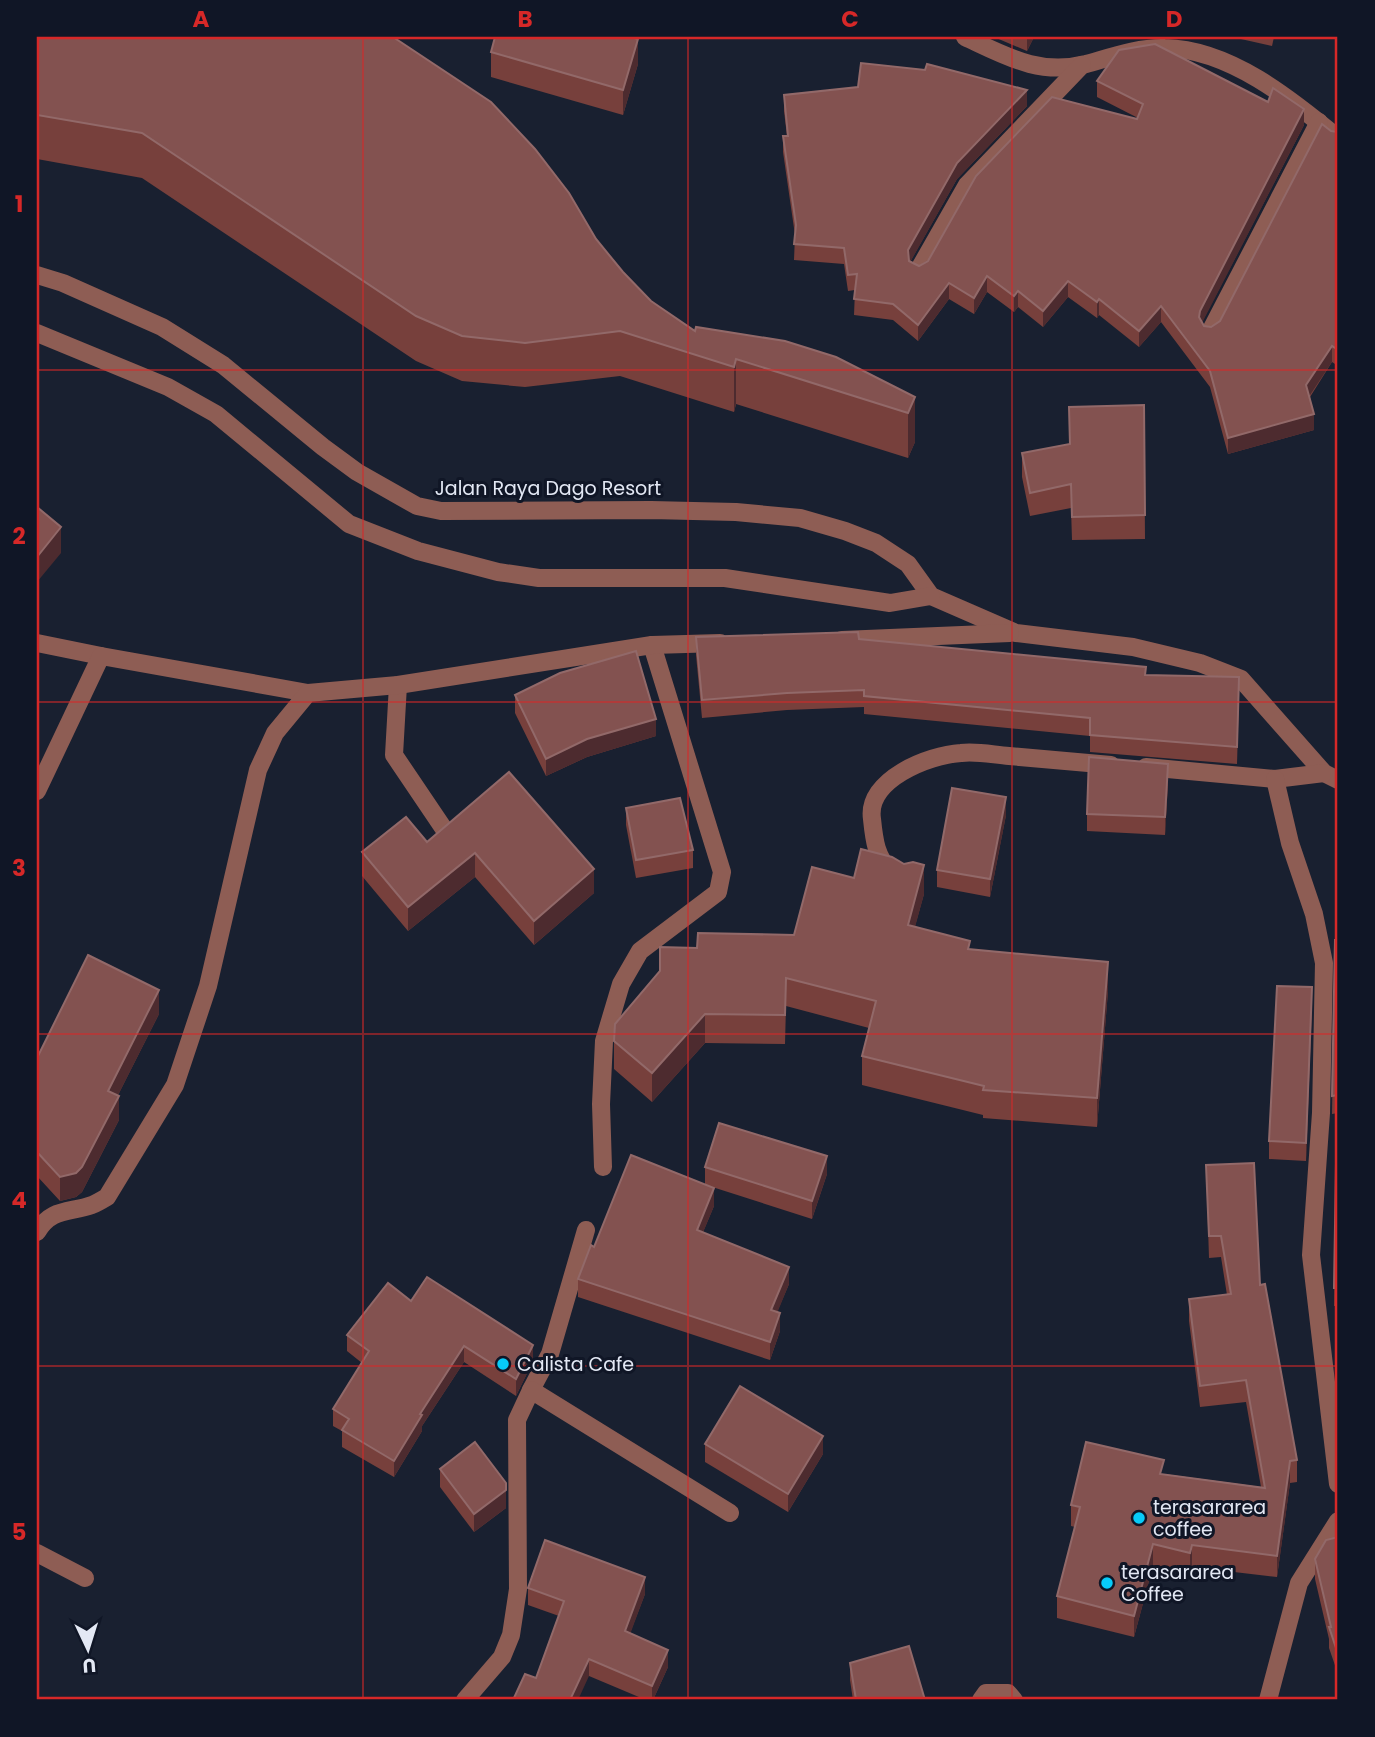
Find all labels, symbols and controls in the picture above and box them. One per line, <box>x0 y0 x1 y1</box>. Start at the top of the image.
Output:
text: A <box>193 3 210 35</box>
text: B <box>517 3 533 35</box>
text: C <box>841 3 859 35</box>
text: D <box>1166 3 1182 35</box>
text: 1 <box>15 188 23 220</box>
street label: Jalan Raya Dago Resort <box>435 475 661 502</box>
text: 2 <box>12 520 26 552</box>
text: 3 <box>12 852 26 884</box>
text: 4 <box>11 1184 27 1216</box>
place label: Calista Cafe <box>517 1351 634 1378</box>
marker: Calista Cafe <box>495 1356 511 1372</box>
place label: terasararea coffee <box>1153 1494 1266 1543</box>
marker: terasararea coffee <box>1131 1510 1147 1526</box>
text: 5 <box>12 1516 26 1548</box>
place label: terasararea Coffee <box>1121 1559 1234 1608</box>
marker: terasararea Coffee <box>1099 1575 1115 1591</box>
north arrow <box>52 1614 122 1684</box>
text: U <box>82 1652 97 1679</box>

